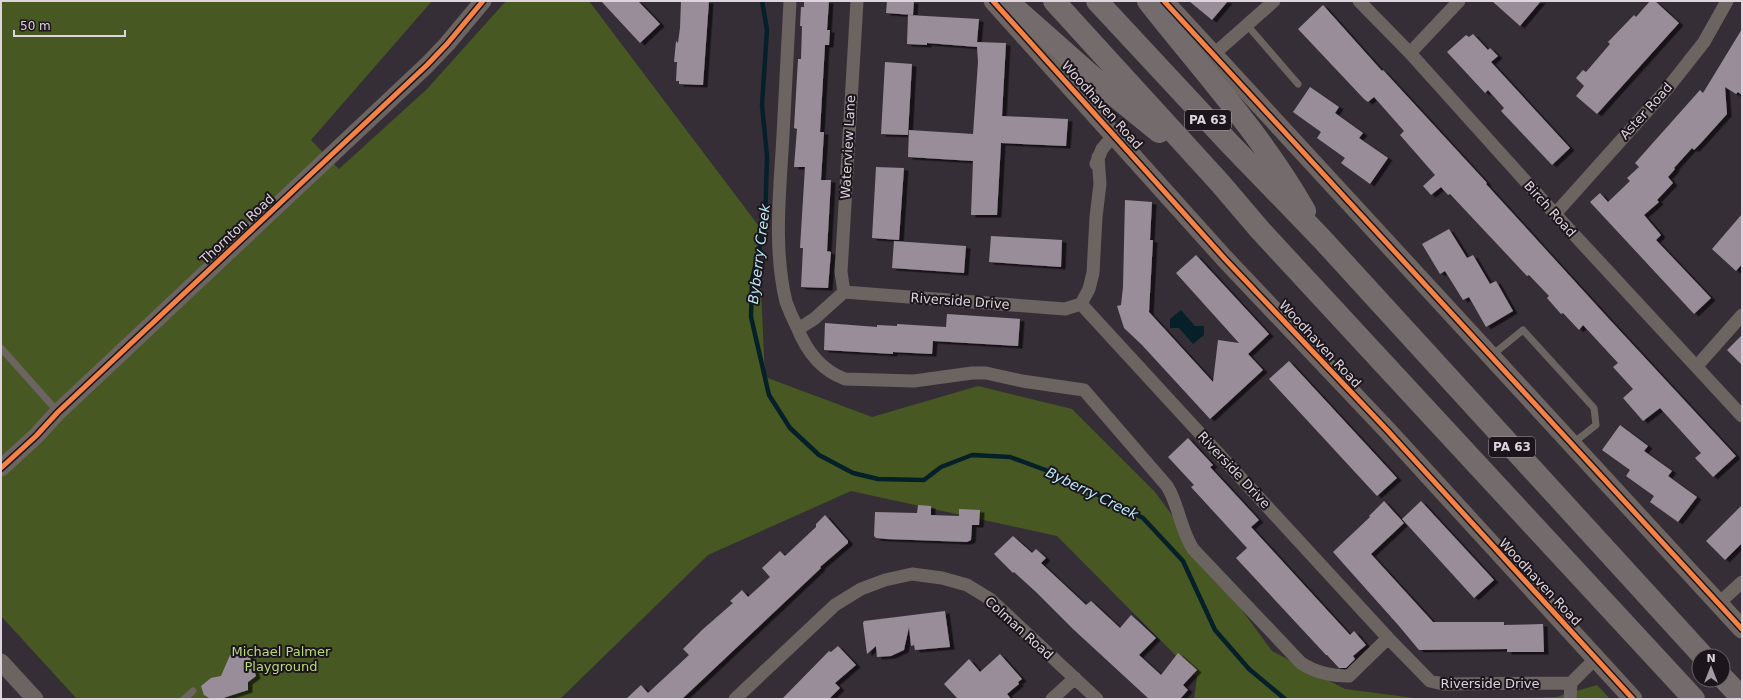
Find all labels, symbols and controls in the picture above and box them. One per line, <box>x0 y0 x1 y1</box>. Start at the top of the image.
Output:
scale bar <box>14 12 125 38</box>
text: 50 m <box>20 19 51 33</box>
street label: Woodhaven Road <box>1059 58 1145 152</box>
street label: Aster Road <box>1617 80 1675 142</box>
street label: Waterview Lane <box>838 95 858 199</box>
road number: PA 63 <box>1185 110 1231 130</box>
street label: Birch Road <box>1521 178 1579 240</box>
street label: Thornton Road <box>196 191 277 268</box>
water label: Byberry Creek <box>745 202 773 305</box>
street label: Riverside Drive <box>910 290 1010 312</box>
street label: Woodhaven Road <box>1276 298 1364 390</box>
street label: Riverside Drive <box>1195 429 1273 511</box>
road number: PA 63 <box>1489 437 1535 457</box>
water label: Byberry Creek <box>1043 464 1141 523</box>
street label: Woodhaven Road <box>1496 536 1584 628</box>
street label: Colman Road <box>982 594 1056 662</box>
park label: Michael Palmer Playground <box>232 644 331 674</box>
north arrow <box>1691 648 1731 688</box>
text: N <box>1706 652 1716 665</box>
street label: Riverside Drive <box>1440 676 1540 691</box>

